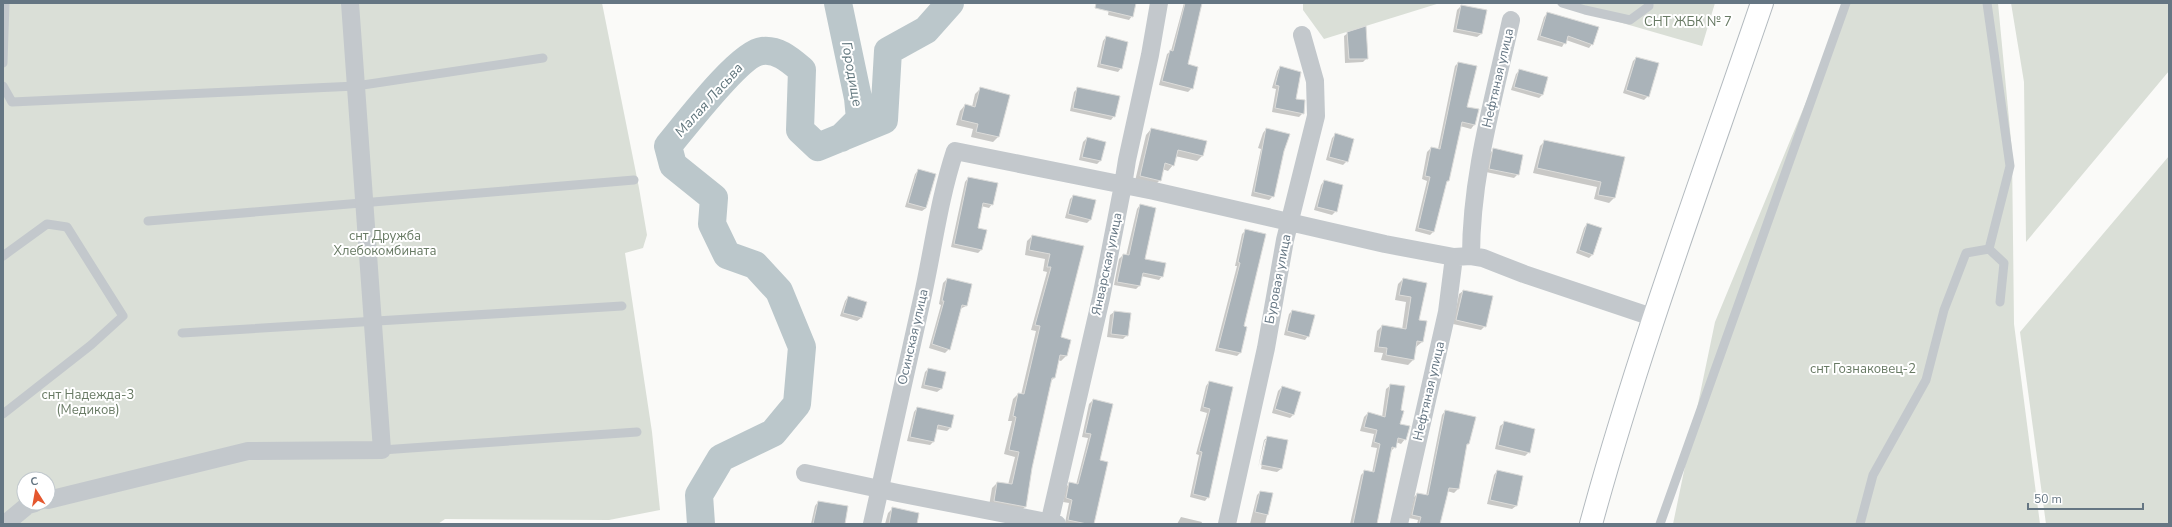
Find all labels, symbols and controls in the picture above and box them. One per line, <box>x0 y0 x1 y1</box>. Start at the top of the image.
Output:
park label: СНТ ЖБК № 7 <box>1644 13 1732 31</box>
street label: Нефтяная улица <box>1478 27 1518 129</box>
water label: Городище <box>837 40 867 108</box>
water label: Малая Ласьва <box>671 59 747 141</box>
street label: Январская улица <box>1087 211 1127 317</box>
park label: снт Дружба Хлебокомбината <box>334 227 436 260</box>
street label: Буровая улица <box>1260 233 1296 325</box>
street label: Осинская улица <box>893 287 933 387</box>
street label: Нефтяная улица <box>1409 340 1449 442</box>
park label: снт Гознаковец-2 <box>1810 360 1916 378</box>
park label: снт Надежда-3 (Медиков) <box>42 386 134 419</box>
north arrow <box>16 471 56 511</box>
text: С <box>29 473 40 490</box>
scale bar <box>2028 485 2143 511</box>
text: 50 m <box>2034 491 2062 507</box>

